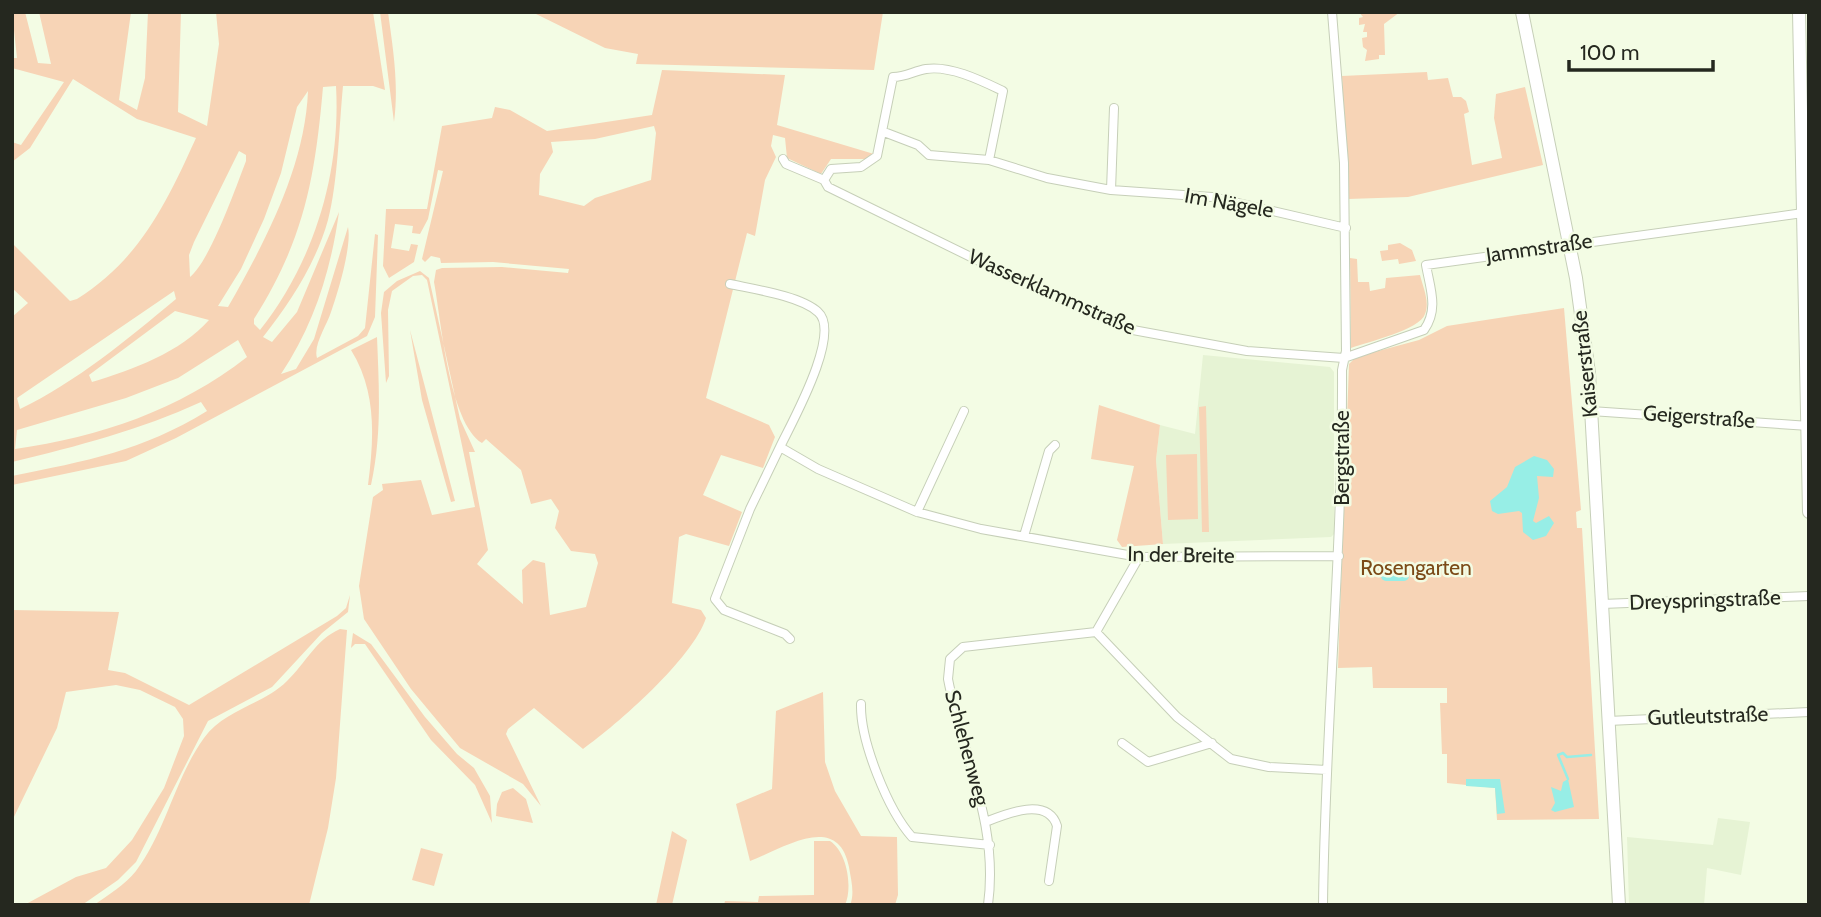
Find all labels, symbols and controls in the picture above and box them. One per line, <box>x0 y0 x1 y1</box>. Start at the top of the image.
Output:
scale bar <box>1569 28 1713 72</box>
text: 100 m <box>1580 40 1639 65</box>
street label: Im Nägele <box>1183 182 1276 223</box>
street label: Jammstraße <box>1483 228 1594 267</box>
street label: Wasserklammstraße <box>965 243 1140 340</box>
street label: Kaiserstraße <box>1566 309 1603 419</box>
street label: Geigerstraße <box>1642 400 1756 433</box>
street label: Bergstraße <box>1329 410 1354 506</box>
street label: In der Breite <box>1127 541 1235 568</box>
park label: Rosengarten <box>1360 555 1472 580</box>
street label: Dreyspringstraße <box>1629 584 1781 615</box>
street label: Schlehenweg <box>940 687 995 809</box>
street label: Gutleutstraße <box>1647 701 1769 730</box>

